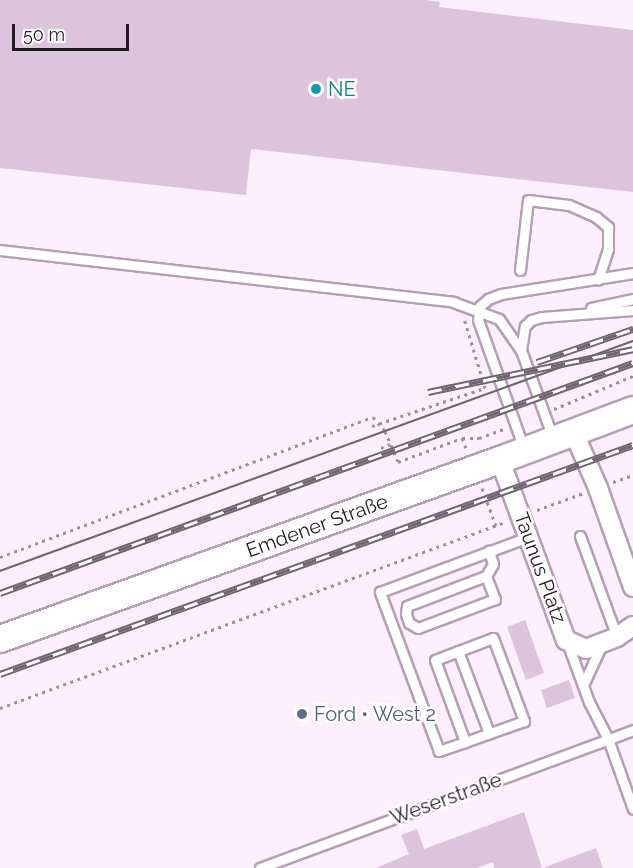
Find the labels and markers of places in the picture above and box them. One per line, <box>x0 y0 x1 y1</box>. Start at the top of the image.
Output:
place label: NE <box>328 77 356 101</box>
marker: NE <box>309 82 323 96</box>
place label: Ford • West 2 <box>314 702 437 726</box>
marker: Ford • West 2 <box>295 707 309 721</box>

